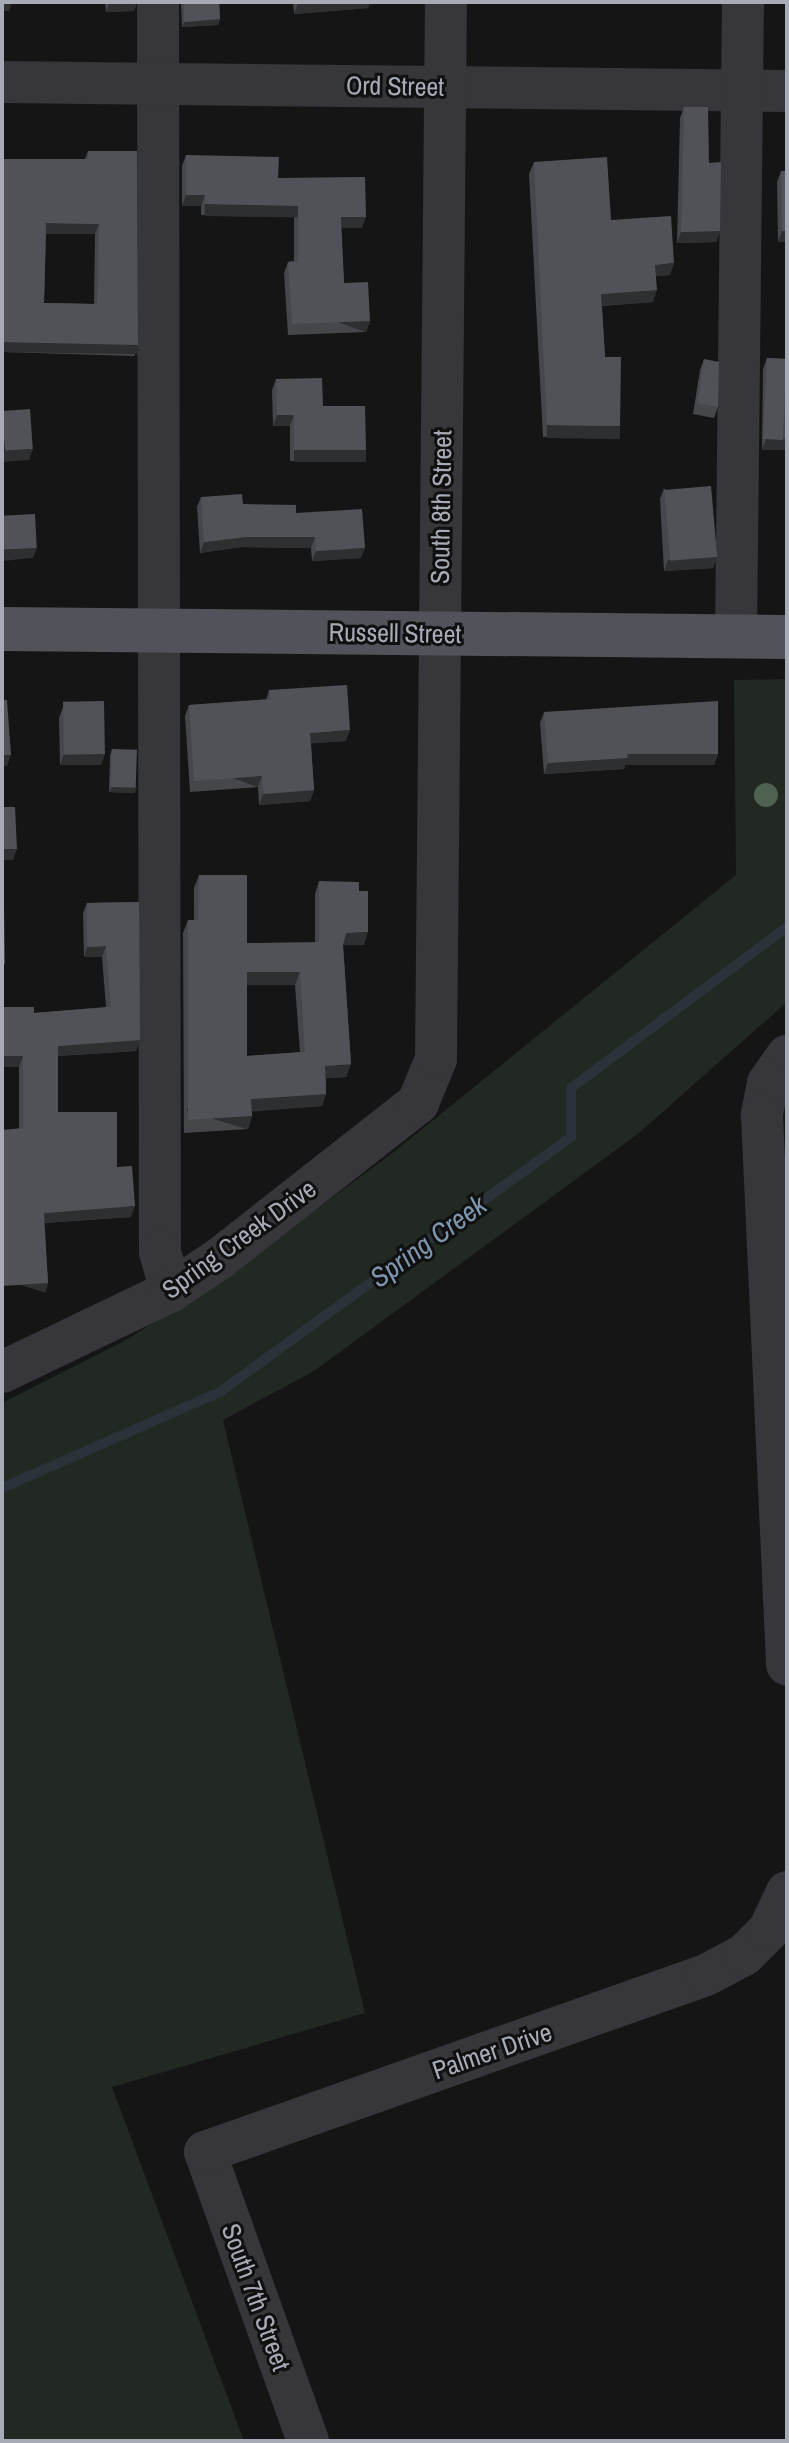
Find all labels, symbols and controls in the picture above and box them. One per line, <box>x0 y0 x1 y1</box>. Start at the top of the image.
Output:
street label: Ord Street <box>346 70 444 102</box>
street label: South 8th Street <box>424 430 458 584</box>
street label: Russell Street <box>328 616 462 650</box>
street label: Spring Creek Drive <box>156 1173 322 1305</box>
water label: Spring Creek <box>363 1188 493 1294</box>
street label: Palmer Drive <box>428 2016 556 2086</box>
street label: South 7th Street <box>215 2219 297 2375</box>

